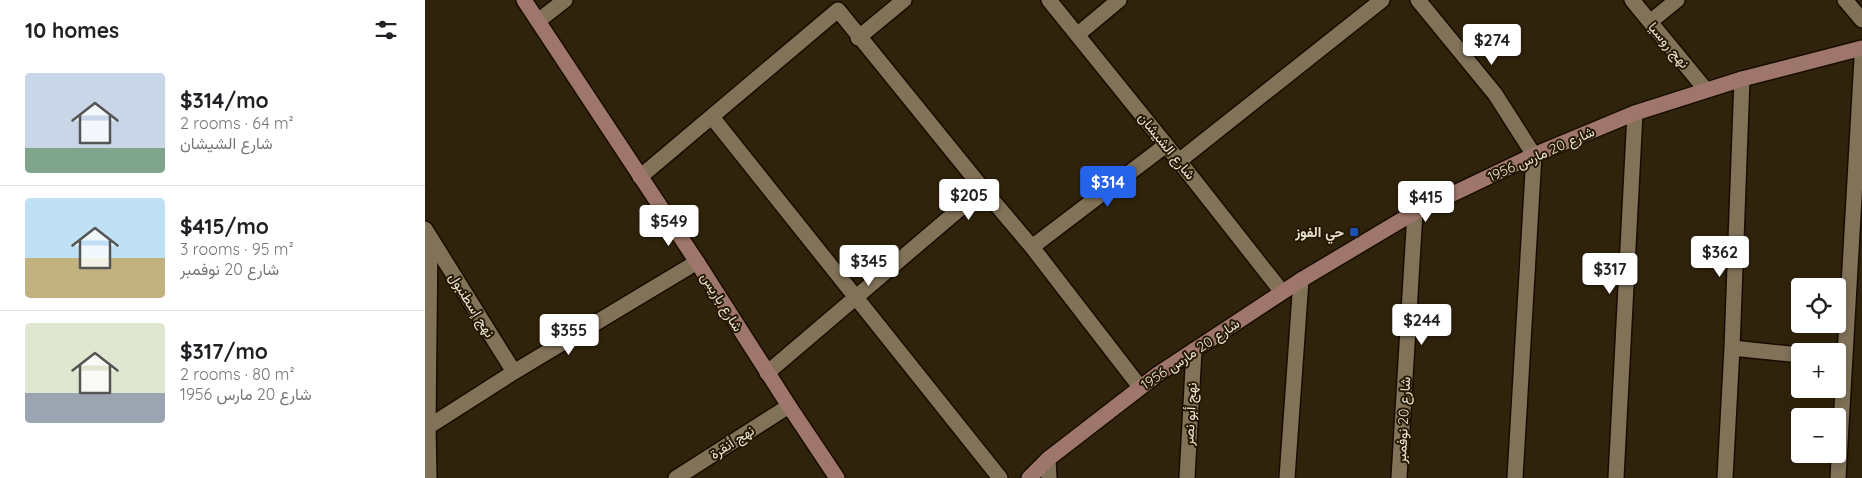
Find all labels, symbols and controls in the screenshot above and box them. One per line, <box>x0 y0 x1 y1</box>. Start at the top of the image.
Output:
icon: filters <box>372 16 400 44</box>
text: 10 homes <box>25 17 119 43</box>
street label: نهج روسيا <box>1643 18 1694 73</box>
pin: $274 <box>1462 23 1522 66</box>
text: $274 <box>1474 30 1510 50</box>
text: $314/mo <box>180 87 269 113</box>
icon: home <box>65 93 125 153</box>
street label: شارع الشيشان <box>1133 109 1200 184</box>
text: 2 rooms · 64 m² <box>180 113 294 133</box>
street label: شارع 20 مارس 1956 <box>1485 122 1598 187</box>
text: شارع الشيشان <box>180 133 273 153</box>
pin: $314 <box>1078 166 1138 208</box>
text: $314 <box>1091 172 1125 192</box>
pin: $205 <box>939 178 999 221</box>
pin: $415 <box>1396 180 1456 223</box>
text: $205 <box>950 185 988 205</box>
text: $415 <box>1409 187 1443 207</box>
pin: $549 <box>639 204 699 247</box>
text: $549 <box>651 211 687 231</box>
text: $415/mo <box>180 213 269 239</box>
icon: home <box>65 218 125 278</box>
place label: حي الفوز <box>1294 223 1344 244</box>
marker: حي الفوز <box>1348 226 1360 238</box>
pin: $362 <box>1690 236 1750 278</box>
text: 3 rooms · 95 m² <box>180 239 294 259</box>
text: $362 <box>1702 242 1738 262</box>
pin: $345 <box>839 244 899 287</box>
text: $345 <box>851 251 887 271</box>
pin: $317 <box>1580 252 1640 295</box>
text: شارع 20 نوفمبر <box>180 259 279 279</box>
text: $317 <box>1593 259 1627 279</box>
street label: نهج إسطنبول <box>443 269 499 342</box>
street label: شارع باريس <box>695 269 747 336</box>
map controls <box>1791 278 1846 463</box>
button: locate <box>1791 278 1846 333</box>
pin: $244 <box>1392 304 1452 346</box>
text: $244 <box>1403 310 1441 330</box>
pin: $355 <box>539 314 599 356</box>
street label: شارع 20 مارس 1956 <box>1137 314 1244 395</box>
text: $355 <box>551 320 587 340</box>
text: $317/mo <box>180 338 268 364</box>
icon: home <box>65 343 125 403</box>
button: + <box>1791 343 1846 398</box>
text: 2 rooms · 80 m² <box>180 364 295 384</box>
street label: شارع 20 نوفمبر <box>1392 376 1416 465</box>
street label: نهج أبو نصر <box>1179 382 1203 447</box>
text: شارع 20 مارس 1956 <box>180 384 312 404</box>
button: − <box>1791 408 1846 463</box>
street label: نهج أنقرة <box>706 421 759 465</box>

